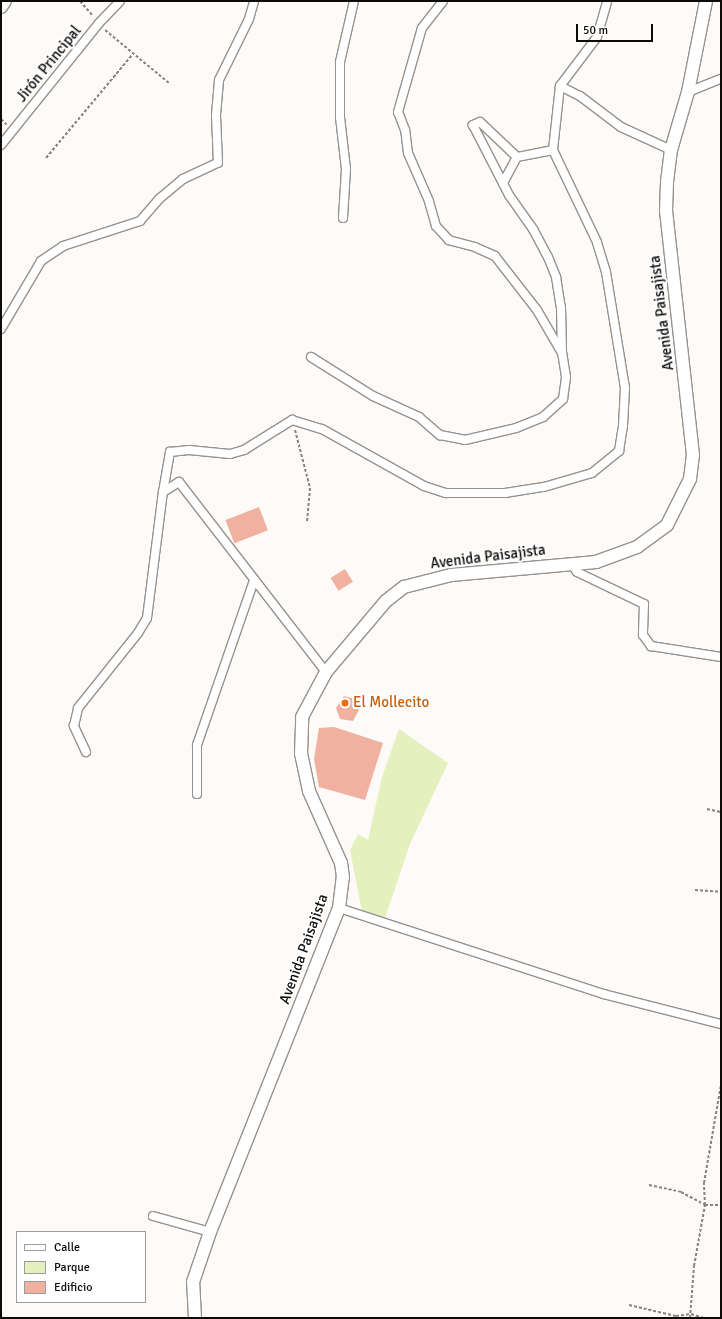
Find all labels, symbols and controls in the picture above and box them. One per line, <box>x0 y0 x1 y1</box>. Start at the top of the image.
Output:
scale bar <box>578 16 655 42</box>
street label: Jirón Principal <box>13 22 85 106</box>
text: 50 m <box>583 23 608 38</box>
street label: Avenida Paisajista <box>646 254 678 372</box>
street label: Avenida Paisajista <box>429 541 547 573</box>
place label: El Mollecito <box>353 694 429 712</box>
marker: El Mollecito <box>340 698 350 708</box>
street label: Avenida Paisajista <box>276 891 332 1007</box>
legend <box>16 1231 146 1303</box>
text: Calle <box>54 1240 80 1255</box>
text: Parque <box>54 1260 90 1275</box>
text: Edificio <box>54 1280 92 1295</box>

